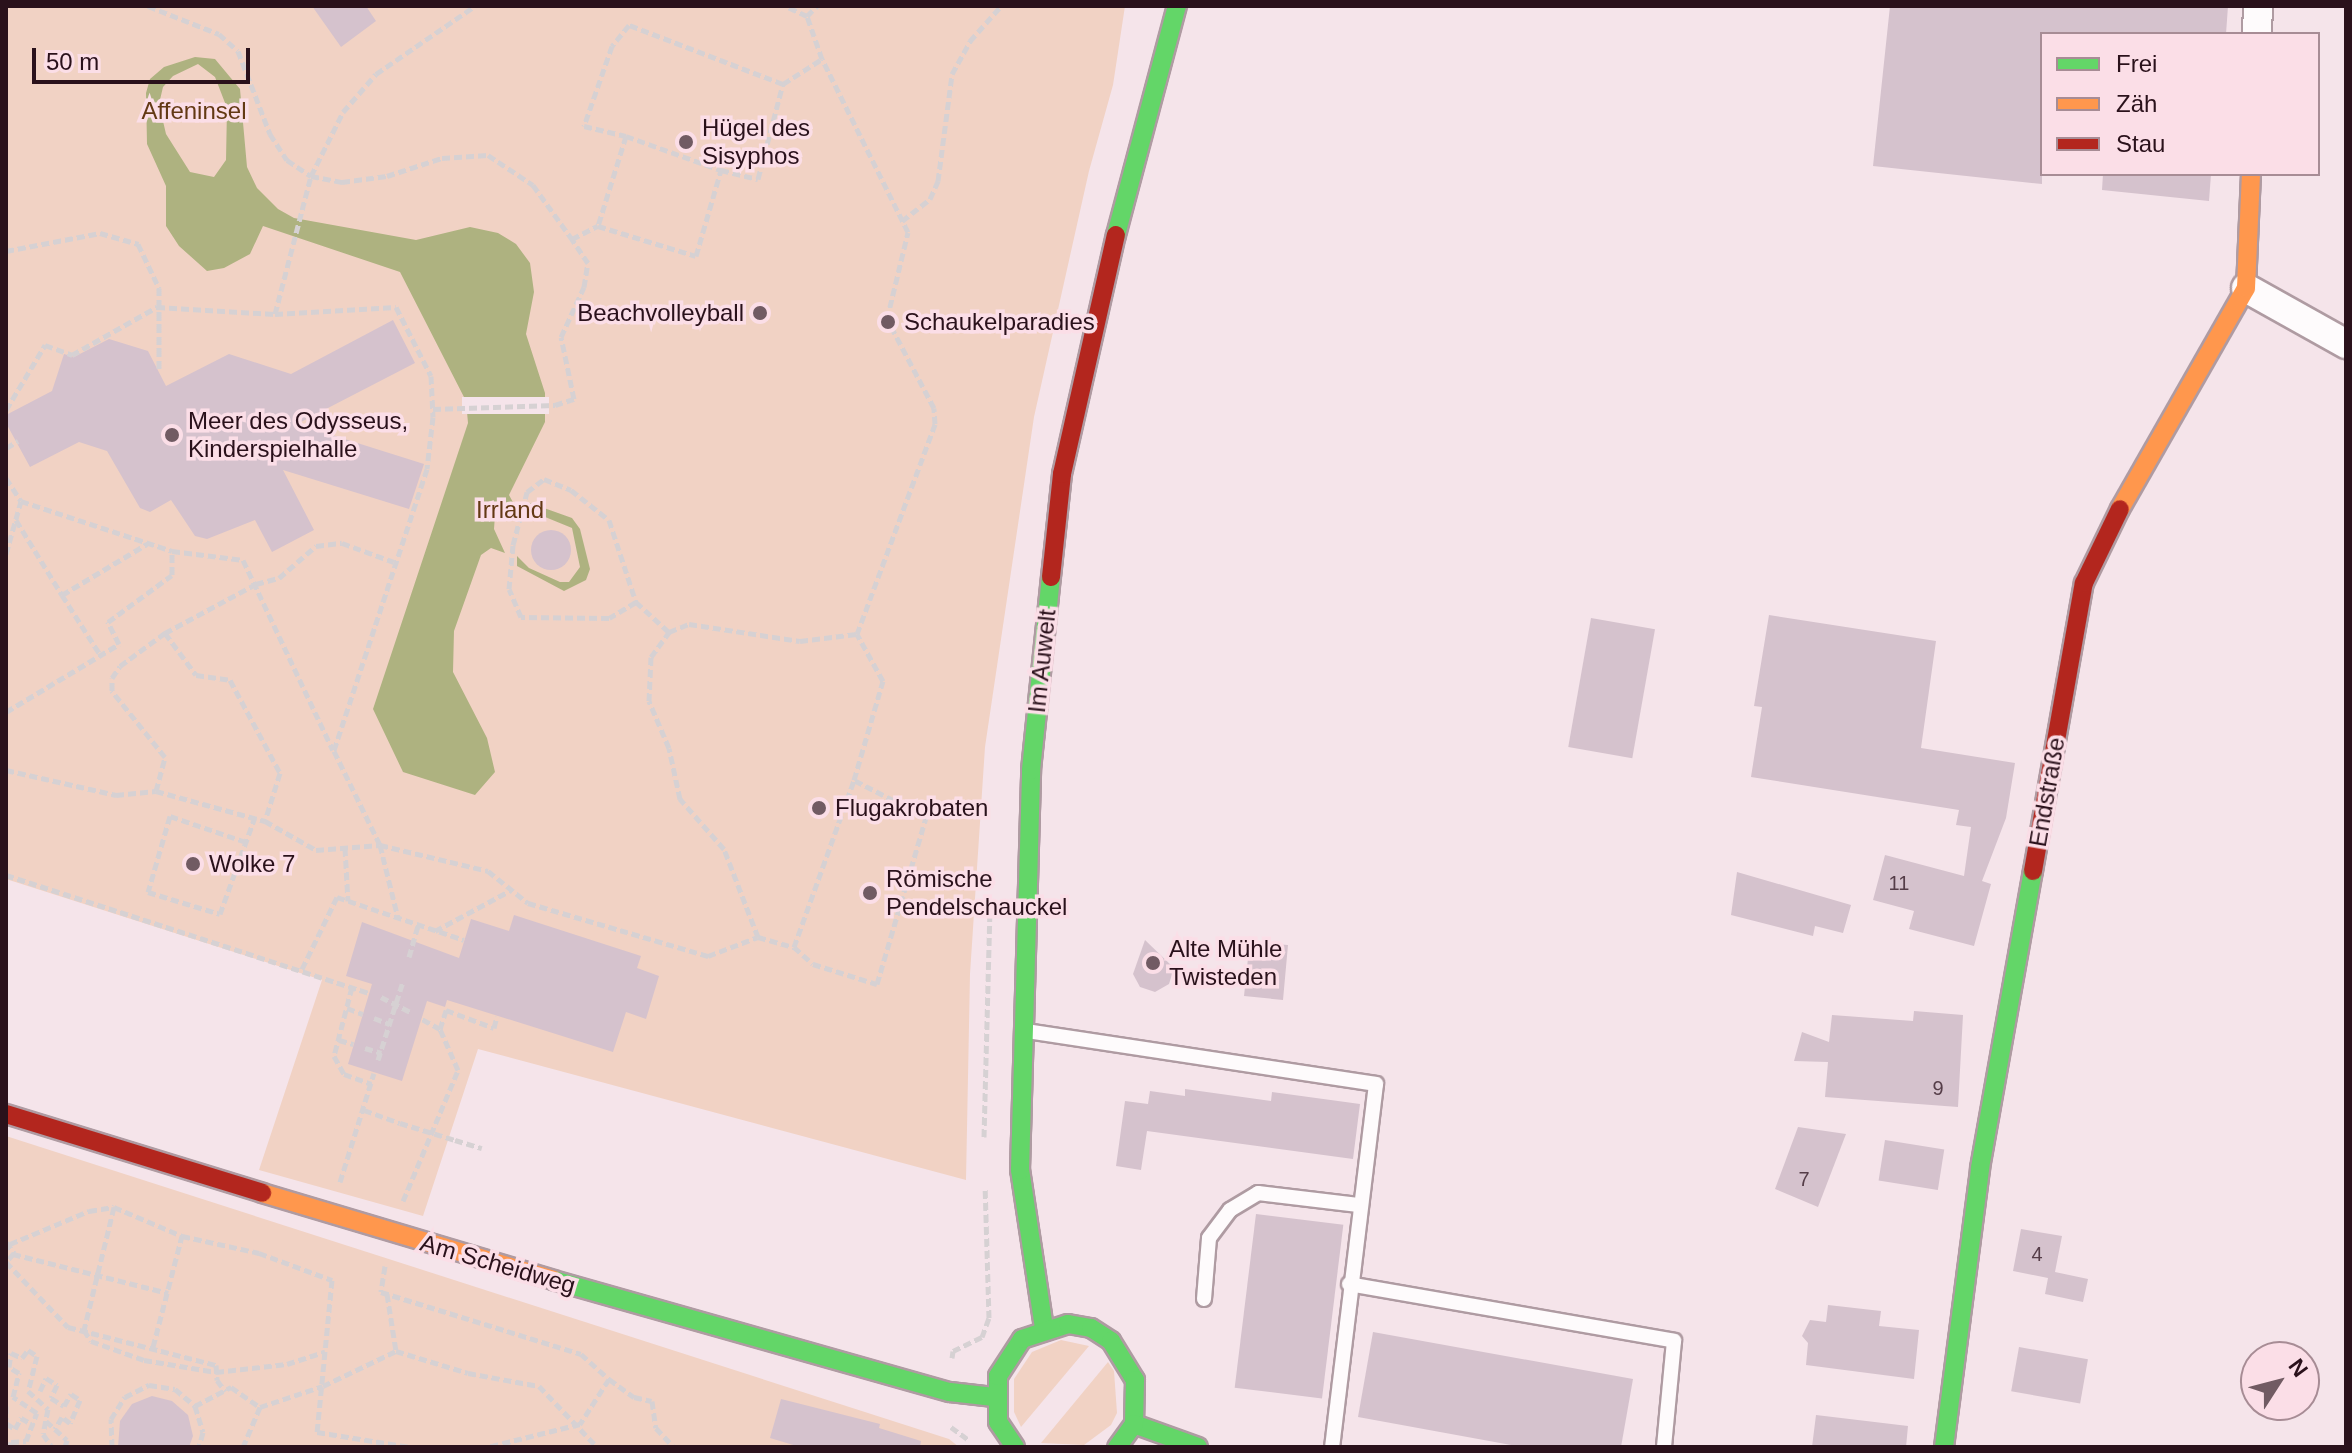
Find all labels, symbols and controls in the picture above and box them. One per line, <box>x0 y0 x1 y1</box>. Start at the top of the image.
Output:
scale bar <box>36 32 254 82</box>
legend <box>2040 32 2320 176</box>
text: 50 m <box>46 48 99 75</box>
text: Frei <box>2116 50 2157 77</box>
text: Zäh <box>2116 90 2157 117</box>
park label: Affeninsel <box>142 97 246 125</box>
place label: Hügel des Sisyphos <box>702 114 810 170</box>
text: Stau <box>2116 130 2165 157</box>
marker: Hügel des Sisyphos <box>677 133 695 151</box>
place label: Beachvolleyball <box>577 299 744 327</box>
marker: Beachvolleyball <box>751 304 769 322</box>
place label: Schaukelparadies <box>904 308 1095 336</box>
marker: Schaukelparadies <box>879 313 897 331</box>
place label: Meer des Odysseus, Kinderspielhalle <box>188 407 408 463</box>
marker: Meer des Odysseus, Kinderspielhalle <box>163 426 181 444</box>
park label: Irrland <box>476 496 544 524</box>
street label: Im Auwelt <box>1022 607 1062 715</box>
street label: Endstraße <box>2023 735 2071 849</box>
place label: Flugakrobaten <box>835 794 988 822</box>
marker: Flugakrobaten <box>810 799 828 817</box>
place label: Wolke 7 <box>209 850 295 878</box>
marker: Wolke 7 <box>184 855 202 873</box>
place label: Römische Pendelschauckel <box>886 865 1067 921</box>
house number: 11 <box>1889 871 1909 895</box>
marker: Römische Pendelschauckel <box>861 884 879 902</box>
place label: Alte Mühle Twisteden <box>1169 935 1282 991</box>
marker: Alte Mühle Twisteden <box>1144 954 1162 972</box>
house number: 9 <box>1932 1076 1944 1100</box>
house number: 7 <box>1798 1167 1810 1191</box>
street label: Am Scheidweg <box>417 1228 579 1300</box>
house number: 4 <box>2031 1242 2043 1266</box>
north arrow <box>2240 1341 2320 1421</box>
text: N <box>2283 1354 2313 1382</box>

